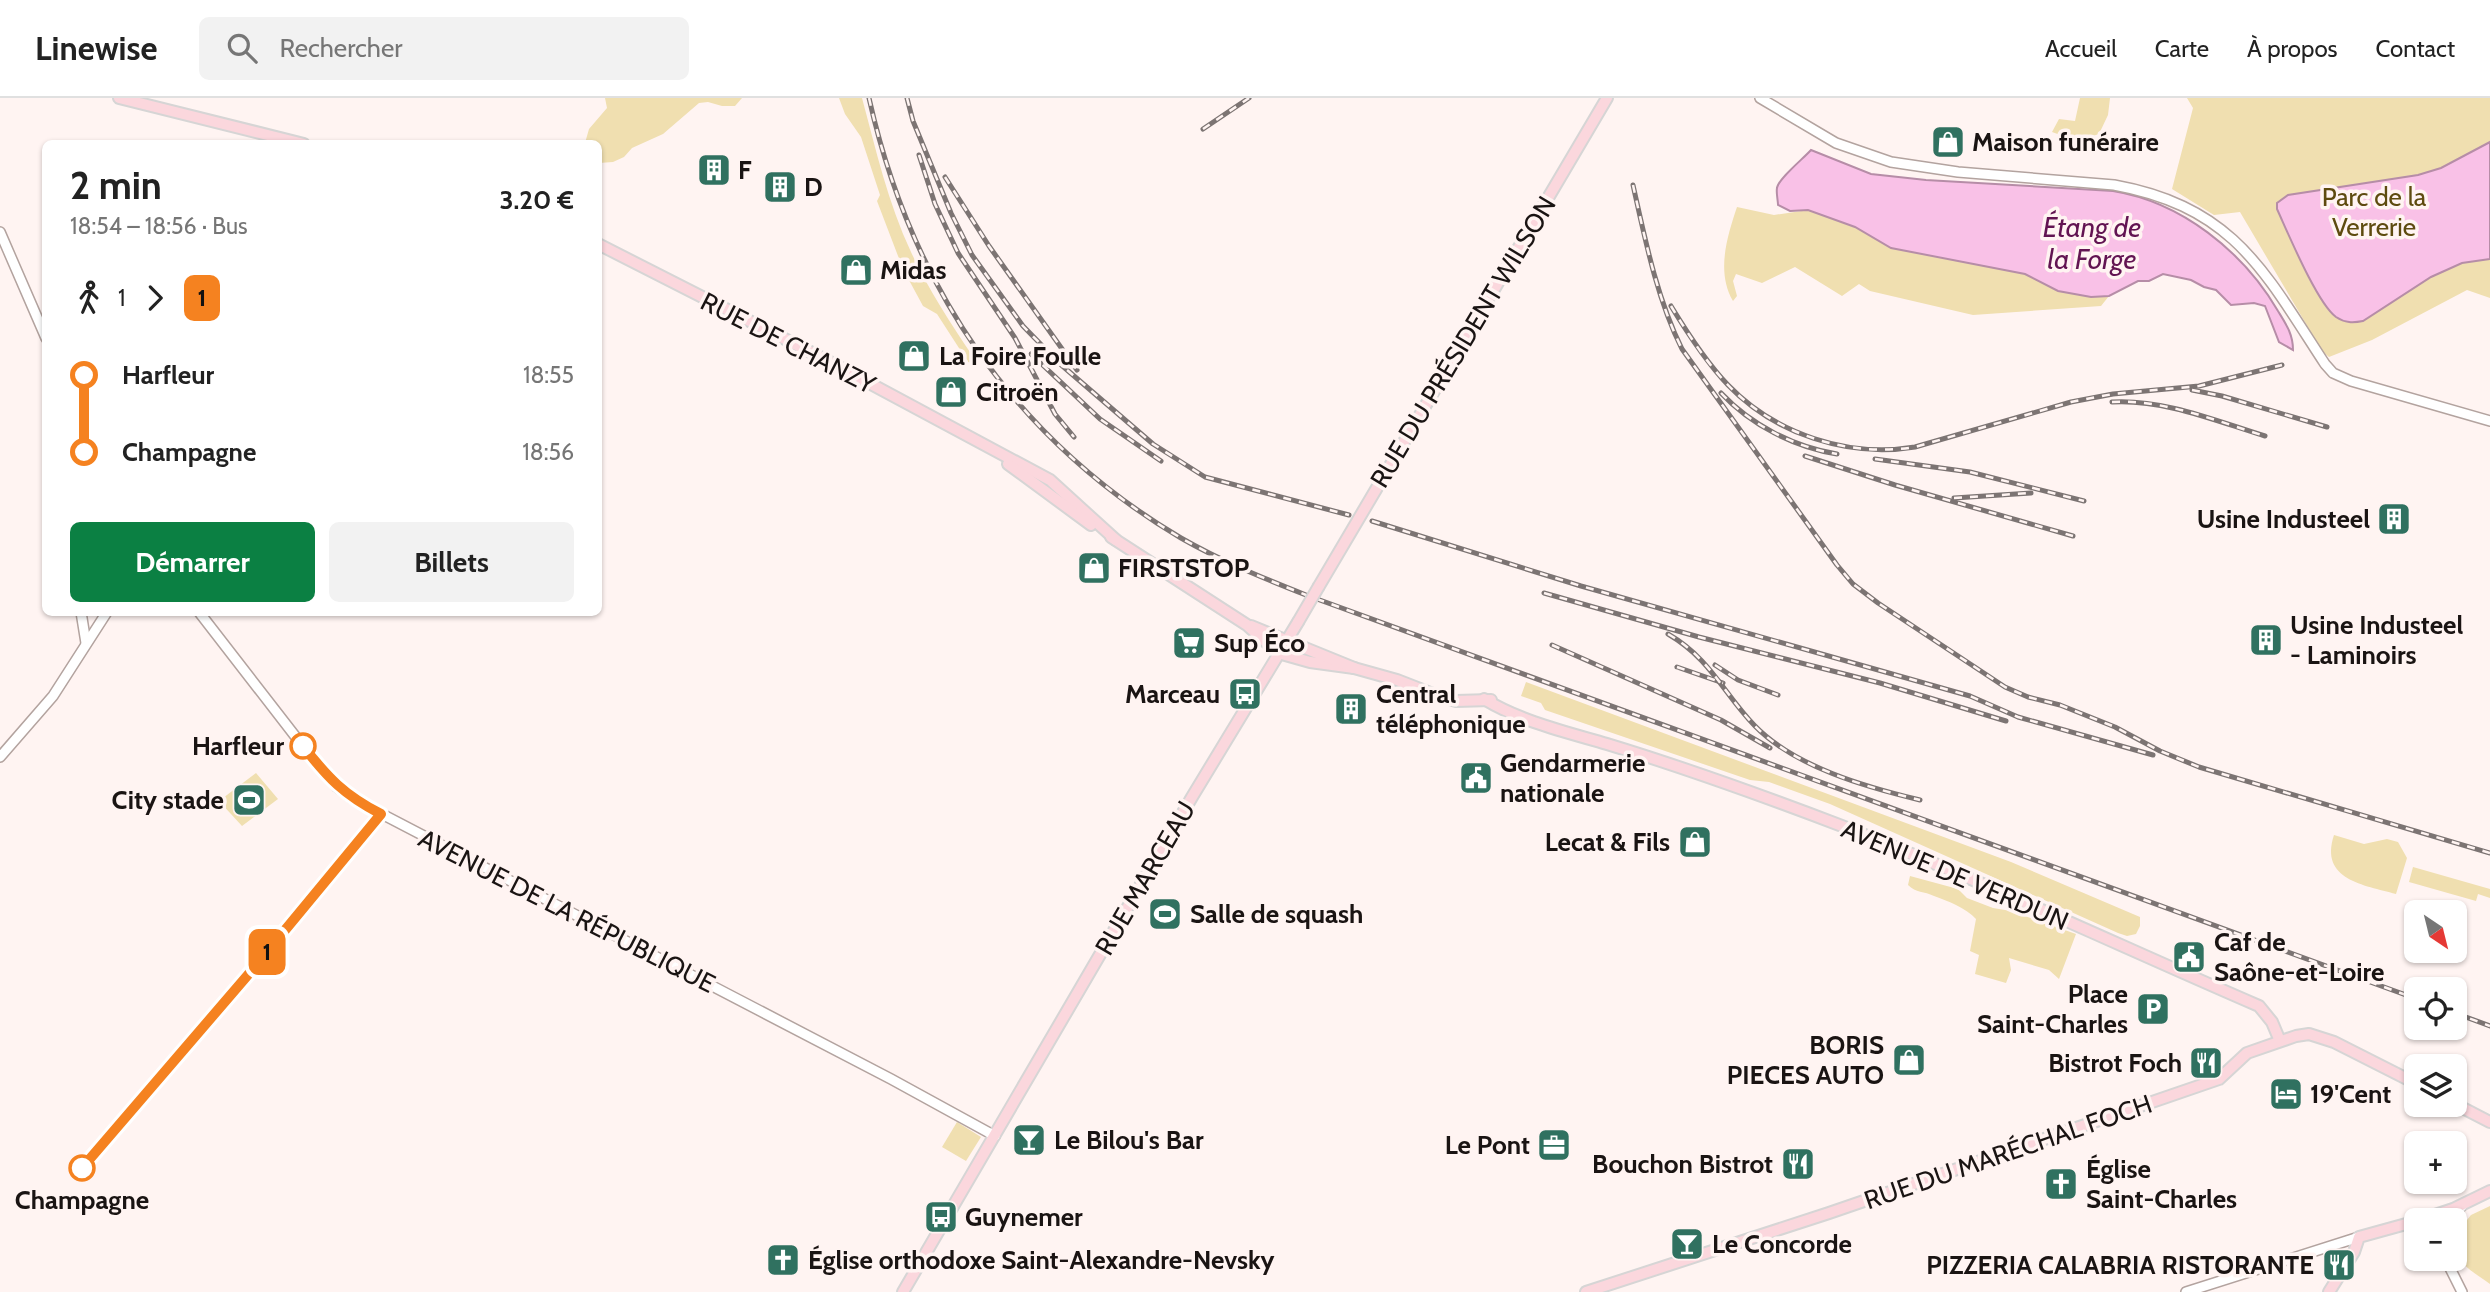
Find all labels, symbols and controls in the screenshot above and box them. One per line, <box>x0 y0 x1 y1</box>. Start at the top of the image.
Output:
search box <box>199 17 689 80</box>
text: Linewise <box>35 28 157 68</box>
icon: search <box>223 29 261 67</box>
text: Rechercher <box>279 32 402 64</box>
text: Accueil <box>2045 34 2117 63</box>
text: Carte <box>2155 34 2209 63</box>
text: À propos <box>2247 34 2338 63</box>
text: Contact <box>2376 34 2455 63</box>
shop icon: Maison funéraire <box>1929 123 1967 161</box>
place label: Maison funéraire <box>1972 126 2159 158</box>
building icon: F <box>695 151 733 189</box>
place label: F <box>738 154 752 186</box>
text: 2 min <box>70 162 162 209</box>
building icon: D <box>761 168 799 206</box>
place label: D <box>804 171 823 203</box>
park label: Parc de la Verrerie <box>2322 181 2427 243</box>
text: 3.20 € <box>500 184 574 216</box>
street label: RUE DU PRÉSIDENT WILSON <box>1363 191 1563 493</box>
water label: Étang de la Forge <box>2043 209 2141 276</box>
text: 18:54 – 18:56 · Bus <box>70 212 248 240</box>
shop icon: Midas <box>837 251 875 289</box>
place label: Midas <box>880 254 946 286</box>
icon: walk <box>70 279 108 317</box>
icon: forward <box>136 279 174 317</box>
text: 1 <box>198 283 206 312</box>
text: 1 <box>118 284 126 312</box>
street label: RUE DE CHANZY <box>695 285 881 401</box>
shop icon: La Foire Foulle <box>895 337 933 375</box>
place label: La Foire Foulle <box>939 340 1101 372</box>
text: Harfleur <box>122 359 214 391</box>
text: 18:55 <box>523 361 574 389</box>
shop icon: Citroën <box>932 373 970 411</box>
place label: Citroën <box>976 376 1059 408</box>
text: Champagne <box>122 436 256 468</box>
text: 18:56 <box>522 438 574 466</box>
building icon: Usine Industeel <box>2375 500 2413 538</box>
place label: Usine Industeel <box>2197 503 2370 535</box>
button: Démarrer <box>70 522 315 602</box>
button: Billets <box>329 522 574 602</box>
shop icon: FIRSTSTOP <box>1075 549 1113 587</box>
place label: FIRSTSTOP <box>1118 552 1249 584</box>
place label: Usine Industeel - Laminoirs <box>2290 609 2464 671</box>
building icon: Usine Industeel - Laminoirs <box>2247 621 2285 659</box>
supermarket icon: Sup Éco <box>1170 624 1208 662</box>
place label: Sup Éco <box>1214 627 1305 659</box>
bus stop icon: Marceau <box>1226 675 1264 713</box>
place label: Marceau <box>1125 678 1220 710</box>
place label: Central téléphonique <box>1376 678 1526 740</box>
building icon: Central téléphonique <box>1332 690 1370 728</box>
place label: Harfleur <box>192 730 284 762</box>
marker: Harfleur <box>290 733 316 759</box>
place label: Gendarmerie nationale <box>1500 747 1645 809</box>
public building icon: Gendarmerie nationale <box>1457 759 1495 797</box>
sports icon: City stade <box>230 781 268 819</box>
place label: City stade <box>111 784 224 816</box>
street label: RUE MARCEAU <box>1088 795 1202 961</box>
street label: AVENUE DE VERDUN <box>1837 813 2073 937</box>
street label: AVENUE DE LA RÉPUBLIQUE <box>413 822 721 1000</box>
shop icon: Lecat & Fils <box>1676 823 1714 861</box>
place label: Lecat & Fils <box>1545 826 1670 858</box>
sports icon: Salle de squash <box>1146 895 1184 933</box>
place label: Salle de squash <box>1190 898 1363 930</box>
north arrow <box>2404 900 2468 962</box>
map controls <box>2404 900 2467 1271</box>
place label: Caf de Saône-et-Loire <box>2214 926 2384 988</box>
line badge: 1 <box>244 929 290 975</box>
text: 1 <box>263 937 271 966</box>
public building icon: Caf de Saône-et-Loire <box>2170 938 2208 976</box>
button: locate <box>2404 977 2467 1040</box>
place label: Place Saint-Charles <box>1977 978 2128 1040</box>
parking icon: Place Saint-Charles <box>2134 990 2172 1028</box>
place label: BORIS PIECES AUTO <box>1727 1029 1884 1091</box>
shop icon: BORIS PIECES AUTO <box>1890 1041 1928 1079</box>
restaurant icon: Bistrot Foch <box>2187 1044 2225 1082</box>
place label: Bistrot Foch <box>2048 1047 2182 1079</box>
button: layers <box>2404 1054 2467 1117</box>
hotel icon: 19'Cent <box>2267 1075 2305 1113</box>
place label: 19'Cent <box>2310 1078 2391 1110</box>
street label: RUE DU MARÉCHAL FOCH <box>1860 1088 2156 1216</box>
bar icon: Le Bilou's Bar <box>1010 1121 1048 1159</box>
place label: Le Bilou's Bar <box>1054 1124 1204 1156</box>
office icon: Le Pont <box>1535 1126 1573 1164</box>
place label: Le Pont <box>1445 1129 1530 1161</box>
button: + <box>2404 1131 2467 1194</box>
restaurant icon: Bouchon Bistrot <box>1779 1145 1817 1183</box>
place label: Bouchon Bistrot <box>1592 1148 1773 1180</box>
place label: Église Saint-Charles <box>2086 1153 2237 1215</box>
marker: Champagne <box>69 1155 95 1181</box>
church icon: Église Saint-Charles <box>2042 1165 2080 1203</box>
place label: Champagne <box>15 1184 149 1216</box>
bus stop icon: Guynemer <box>922 1198 960 1236</box>
place label: Guynemer <box>965 1201 1083 1233</box>
button: − <box>2404 1208 2467 1271</box>
bar icon: Le Concorde <box>1668 1225 1706 1263</box>
place label: Le Concorde <box>1712 1228 1852 1260</box>
church icon: Église orthodoxe Saint-Alexandre-Nevsky <box>764 1241 802 1279</box>
place label: Église orthodoxe Saint-Alexandre-Nevsky <box>808 1244 1275 1276</box>
restaurant icon: PIZZERIA CALABRIA RISTORANTE <box>2320 1246 2358 1284</box>
place label: PIZZERIA CALABRIA RISTORANTE <box>1926 1249 2314 1281</box>

